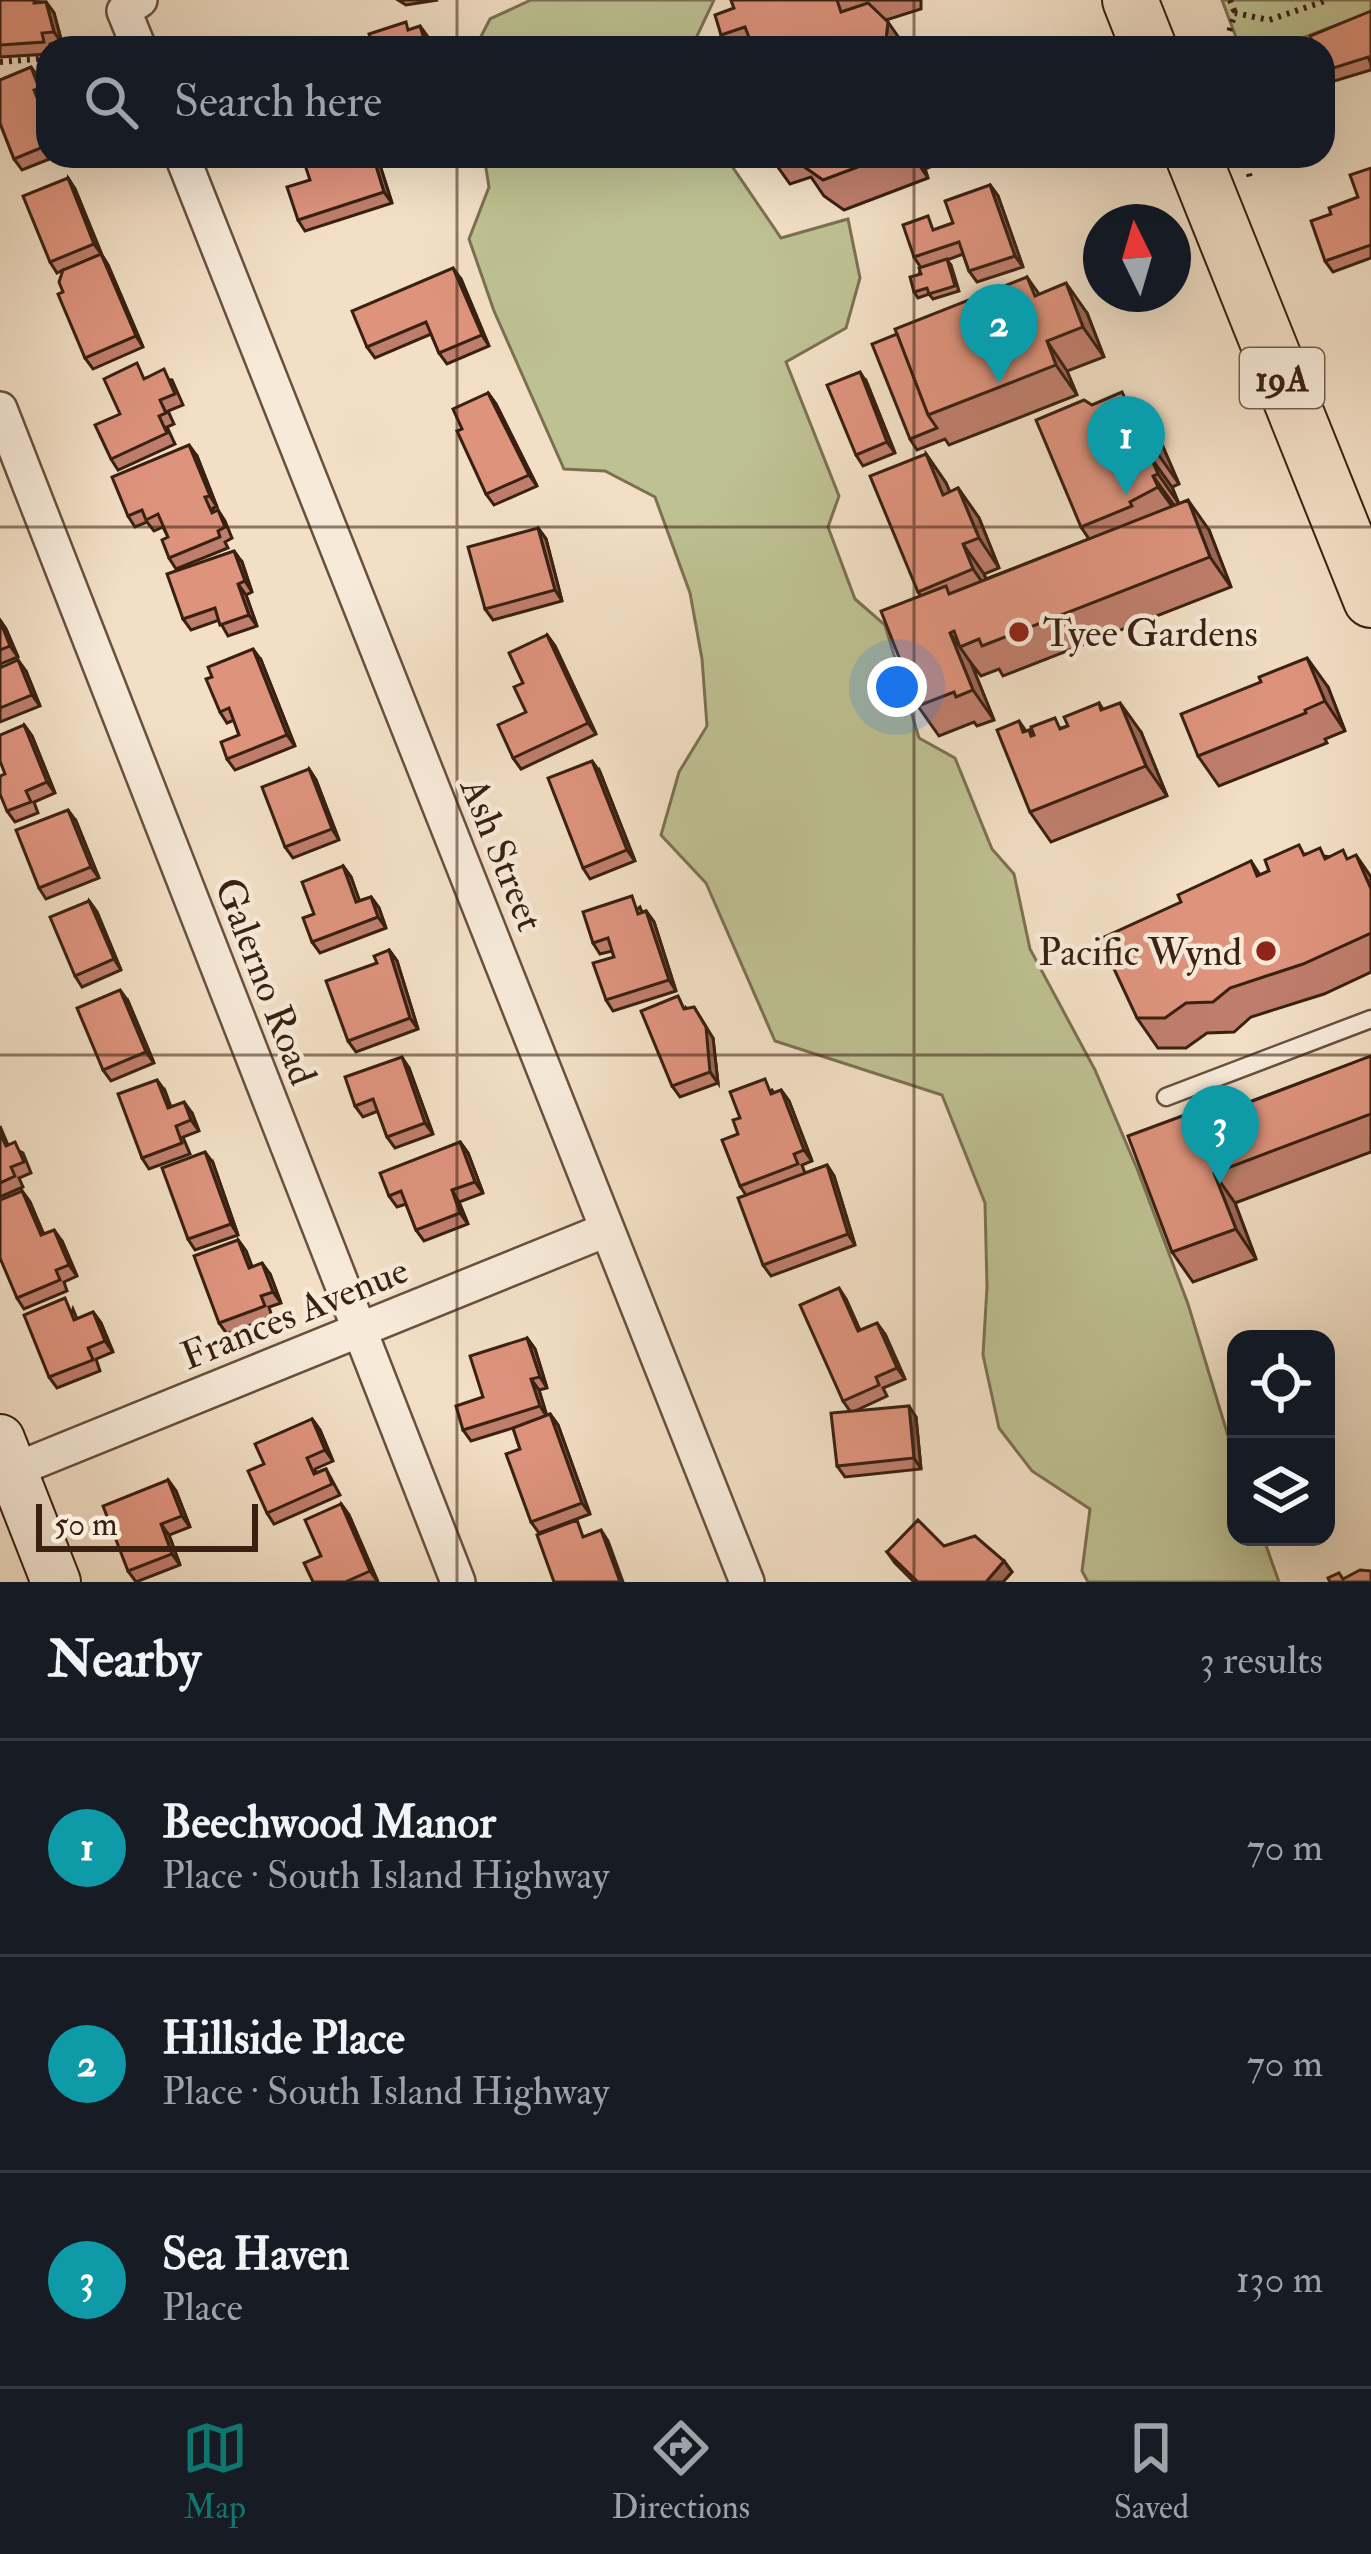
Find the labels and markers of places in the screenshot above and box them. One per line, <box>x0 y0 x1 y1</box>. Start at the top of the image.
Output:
pin: 2 <box>960 284 1038 383</box>
pin: 1 <box>1087 396 1165 495</box>
place label: Tyee Gardens <box>1043 609 1258 658</box>
marker: Tyee Gardens <box>1006 619 1032 645</box>
place label: Pacific Wynd <box>1038 928 1242 977</box>
marker: Pacific Wynd <box>1253 938 1279 964</box>
pin: 3 <box>1181 1085 1259 1184</box>

